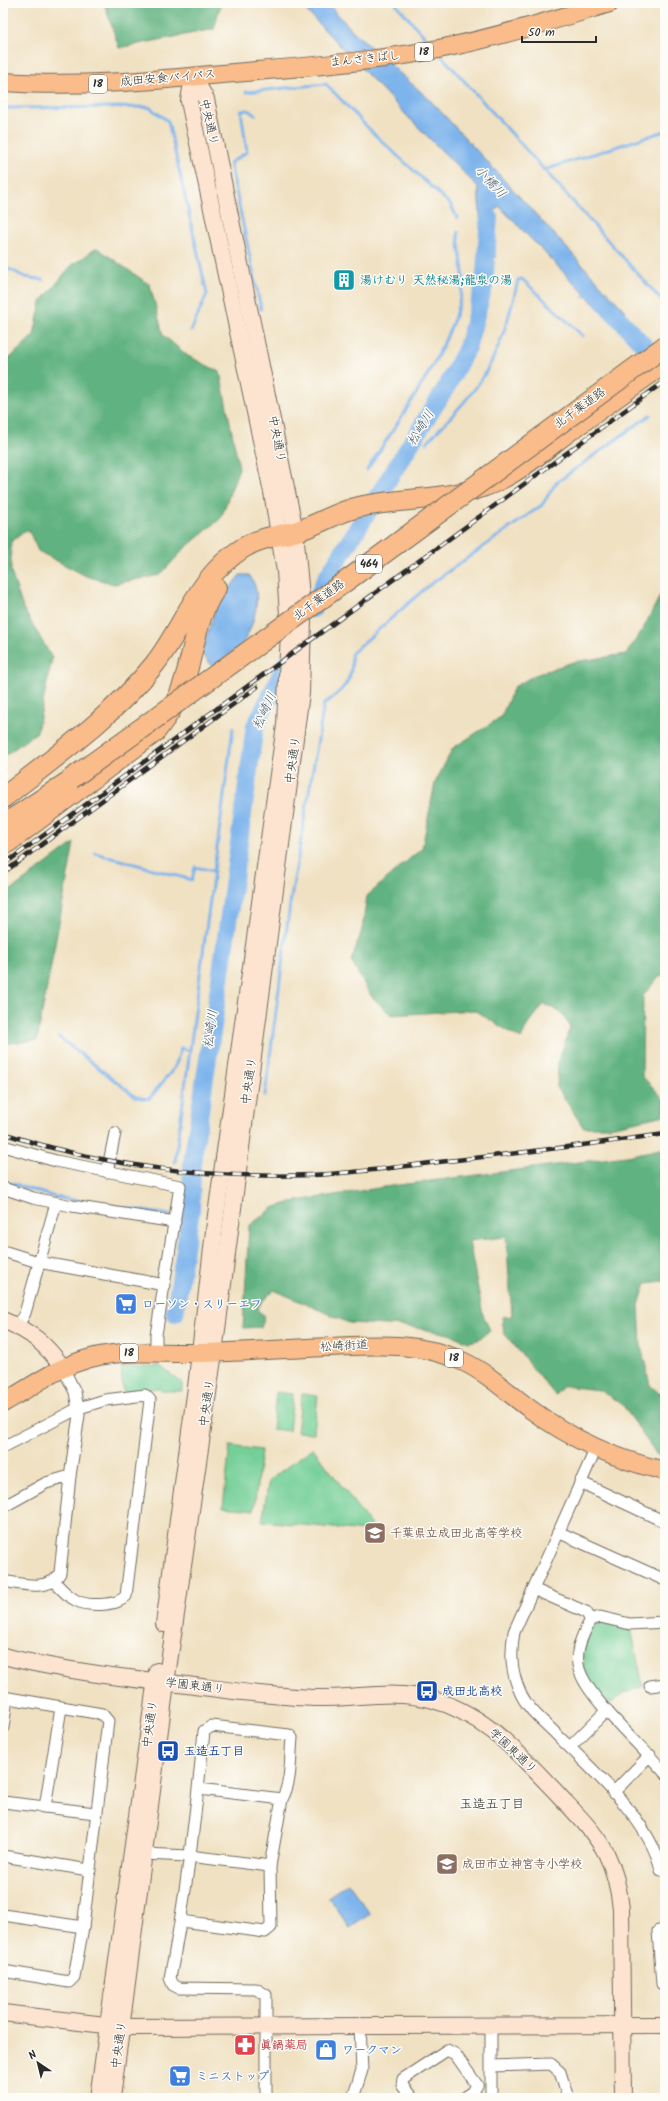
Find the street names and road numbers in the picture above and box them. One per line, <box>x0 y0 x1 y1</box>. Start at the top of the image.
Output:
road number: 18 <box>415 43 433 61</box>
street label: まんさきばし <box>329 46 401 72</box>
street label: 成田安食バイパス <box>119 64 217 92</box>
road number: 18 <box>89 75 107 93</box>
street label: 中央通り <box>194 96 224 148</box>
street label: 北千葉道路 <box>550 383 610 433</box>
street label: 中央通り <box>263 414 291 464</box>
road number: 464 <box>356 555 382 573</box>
street label: 北千葉道路 <box>289 575 349 625</box>
street label: 中央通り <box>280 735 306 785</box>
street label: 中央通り <box>236 1056 262 1106</box>
street label: 松崎街道 <box>320 1335 368 1357</box>
road number: 18 <box>120 1344 138 1362</box>
road number: 18 <box>445 1349 463 1367</box>
street label: 中央通り <box>194 1378 220 1428</box>
street label: 学園東通り <box>164 1673 226 1699</box>
street label: 中央通り <box>137 1699 163 1749</box>
street label: 学園東通り <box>485 1724 541 1778</box>
street label: 中央通り <box>106 2020 132 2070</box>

